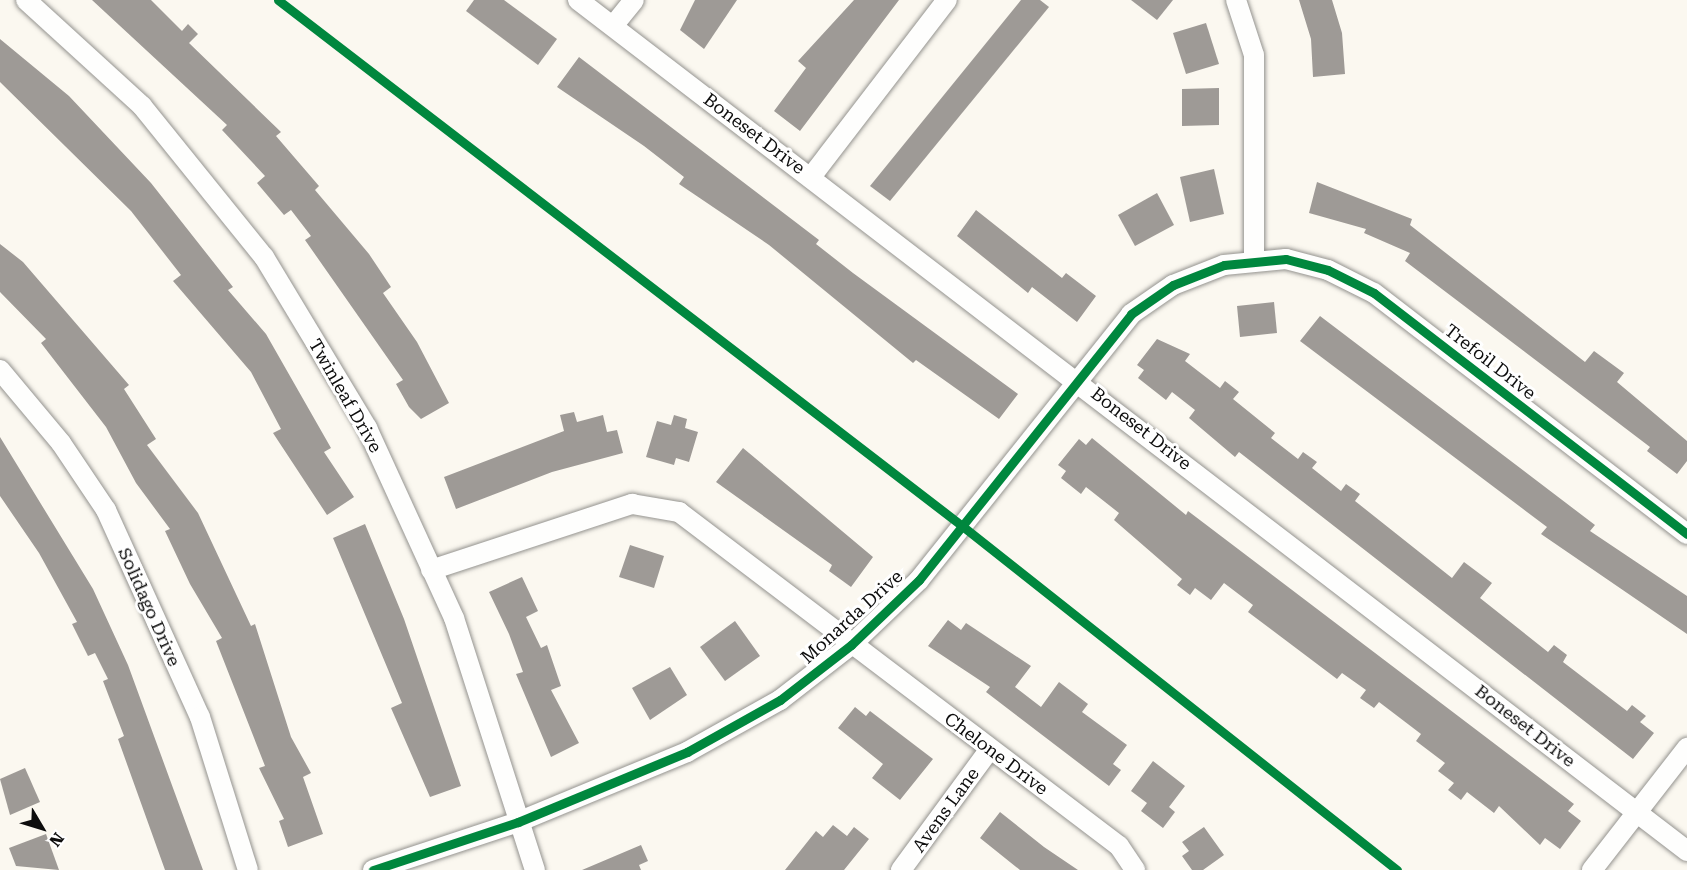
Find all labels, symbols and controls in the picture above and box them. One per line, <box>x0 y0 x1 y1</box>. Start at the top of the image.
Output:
street label: Boneset Drive <box>699 89 809 179</box>
street label: Trefoil Drive <box>1440 320 1540 404</box>
street label: Twinleaf Drive <box>304 335 386 457</box>
street label: Boneset Drive <box>1087 383 1195 475</box>
street label: Solidago Drive <box>113 544 185 670</box>
street label: Monarda Drive <box>797 566 907 668</box>
street label: Boneset Drive <box>1471 680 1579 772</box>
street label: Chelone Drive <box>940 708 1052 800</box>
street label: Avens Lane <box>908 763 984 857</box>
north arrow <box>12 798 72 858</box>
text: N <box>45 829 68 850</box>

